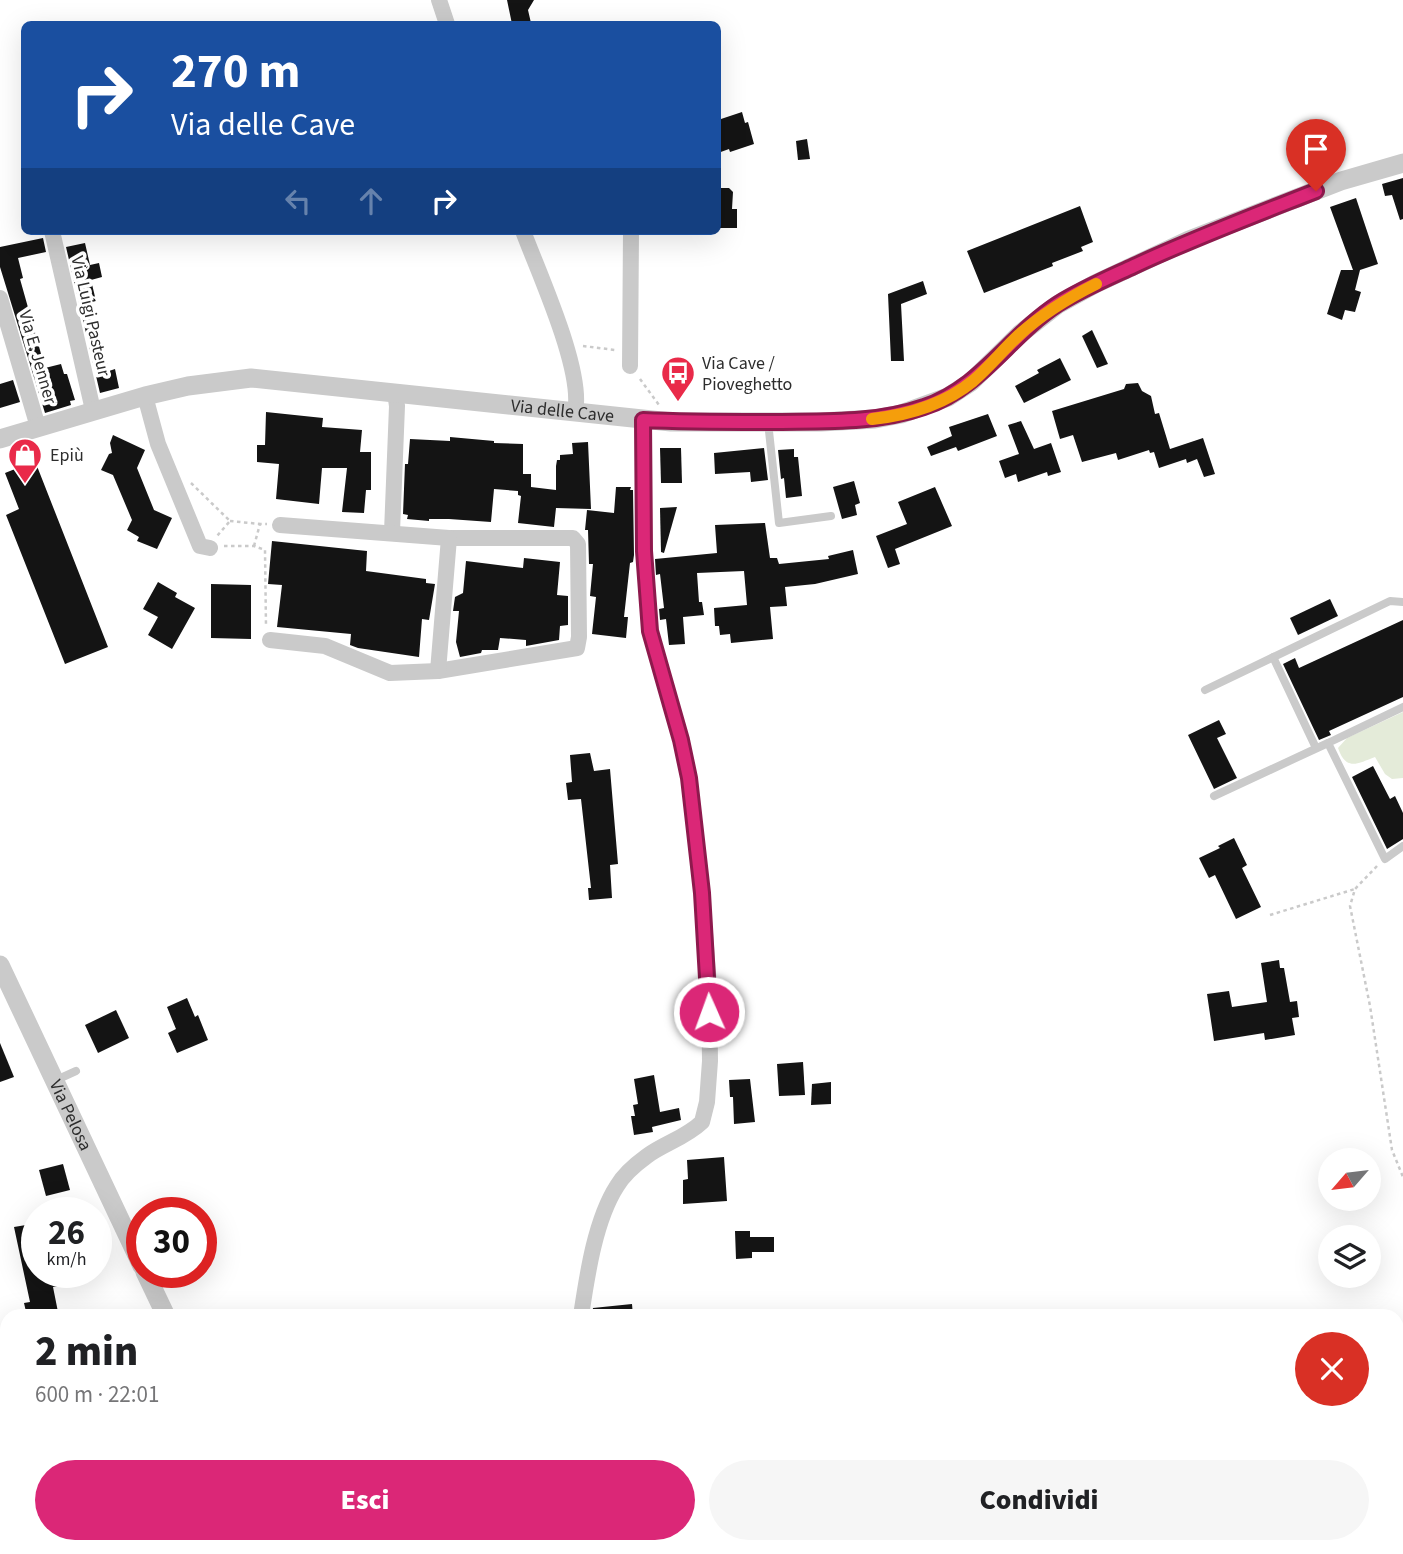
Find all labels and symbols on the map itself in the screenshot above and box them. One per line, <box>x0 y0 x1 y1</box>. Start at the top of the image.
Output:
pin <box>1286 119 1346 191</box>
street label: Via Luigi Pasteur <box>65 253 117 379</box>
street label: Via E. Jenner <box>12 307 63 408</box>
place label: Via Cave / Pioveghetto <box>702 351 792 397</box>
bus stop icon: Via Cave / Pioveghetto <box>659 354 697 403</box>
street label: Via delle Cave <box>509 393 615 429</box>
shop icon: Epiù <box>6 436 44 485</box>
place label: Epiù <box>50 443 84 468</box>
position arrow <box>672 975 746 1049</box>
street label: Via Pelosa <box>43 1076 98 1155</box>
north arrow <box>1318 1148 1381 1211</box>
speed limit sign: 30 <box>126 1197 217 1288</box>

